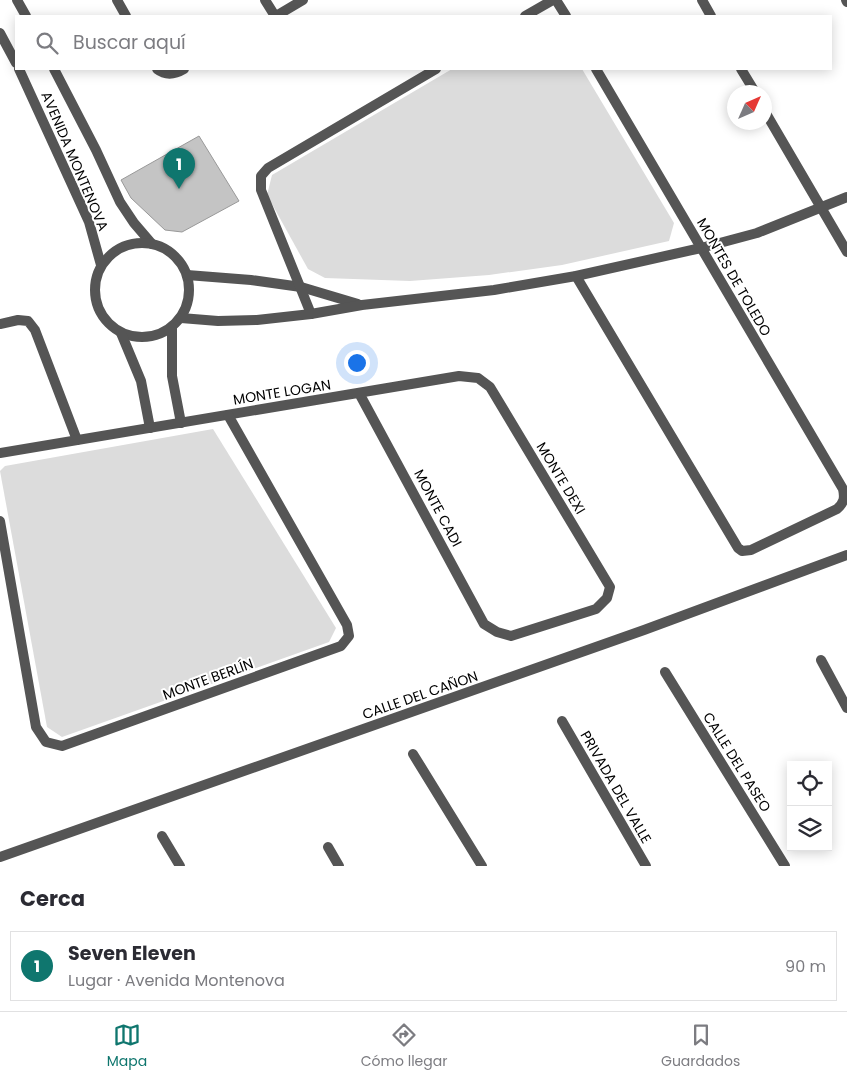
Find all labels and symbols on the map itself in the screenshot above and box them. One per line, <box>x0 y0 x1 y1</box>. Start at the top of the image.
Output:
north arrow <box>727 85 772 130</box>
street label: AVENIDA MONTENOVA <box>37 88 113 234</box>
pin: 1 <box>163 148 195 189</box>
street label: MONTES DE TOLEDO <box>692 214 776 340</box>
your location <box>344 350 370 376</box>
street label: MONTE LOGAN <box>232 374 332 410</box>
street label: MONTE DEXI <box>532 438 590 518</box>
street label: MONTE CADI <box>409 466 467 550</box>
street label: MONTE BERLÍN <box>160 653 256 705</box>
street label: CALLE DEL CAÑON <box>360 666 480 724</box>
street label: CALLE DEL PASEO <box>698 708 776 816</box>
street label: PRIVADA DEL VALLE <box>576 727 656 847</box>

